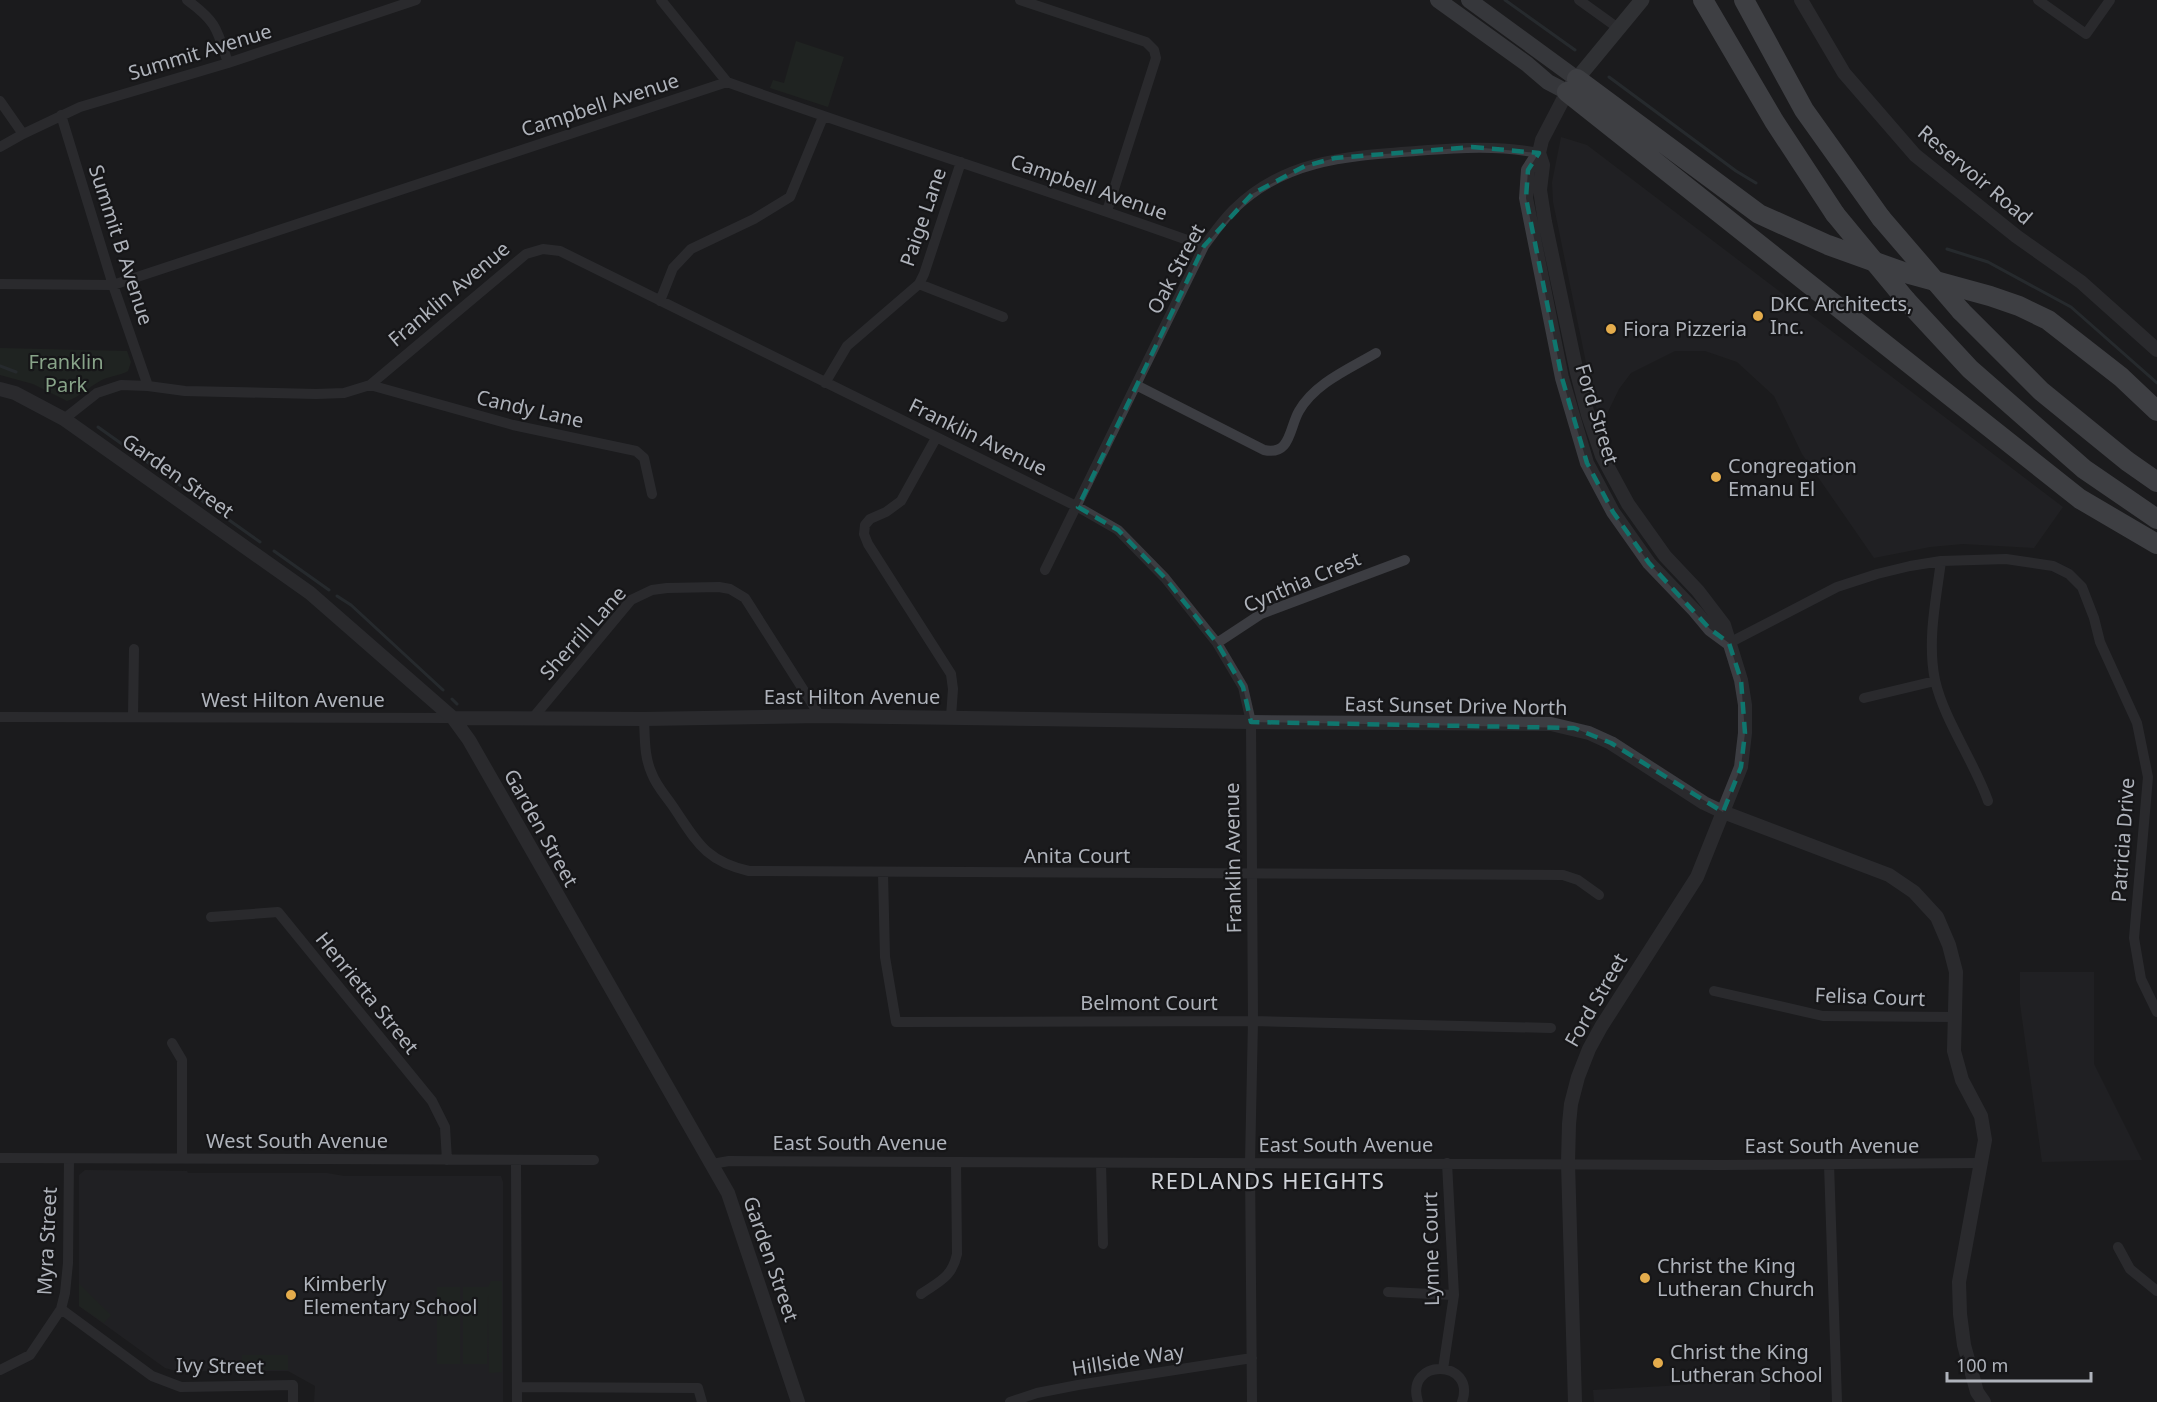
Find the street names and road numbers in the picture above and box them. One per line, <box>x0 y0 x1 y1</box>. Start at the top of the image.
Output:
street label: Summit Avenue <box>125 17 275 86</box>
street label: Campbell Avenue <box>518 66 682 143</box>
street label: Reservoir Road <box>1912 119 2038 231</box>
street label: Campbell Avenue <box>1007 147 1171 226</box>
street label: Summit B Avenue <box>83 161 160 328</box>
street label: Paige Lane <box>893 164 952 270</box>
street label: Oak Street <box>1141 219 1211 319</box>
street label: Franklin Avenue <box>382 235 515 352</box>
street label: Ford Street <box>1569 360 1626 467</box>
street label: Candy Lane <box>474 383 586 434</box>
street label: Franklin Avenue <box>905 391 1052 482</box>
street label: Garden Street <box>117 427 240 524</box>
street label: Cynthia Crest <box>1239 545 1365 618</box>
street label: Sherrill Lane <box>533 580 632 685</box>
street label: East Hilton Avenue <box>764 683 940 710</box>
street label: West Hilton Avenue <box>201 686 385 713</box>
street label: East Sunset Drive North <box>1344 690 1568 721</box>
street label: Garden Street <box>498 764 585 891</box>
street label: Patricia Drive <box>2105 777 2140 903</box>
street label: Franklin Avenue <box>1218 782 1247 934</box>
street label: Anita Court <box>1024 842 1130 869</box>
street label: Henrietta Street <box>310 926 425 1059</box>
street label: Ford Street <box>1558 948 1633 1051</box>
street label: Felisa Court <box>1814 981 1926 1012</box>
street label: Belmont Court <box>1080 989 1218 1016</box>
street label: West South Avenue <box>206 1127 388 1154</box>
street label: East South Avenue <box>773 1129 947 1156</box>
street label: East South Avenue <box>1259 1131 1433 1158</box>
street label: East South Avenue <box>1745 1132 1919 1159</box>
street label: Myra Street <box>30 1186 63 1296</box>
street label: Lynne Court <box>1416 1192 1445 1306</box>
street label: Garden Street <box>737 1193 806 1325</box>
street label: Hillside Way <box>1070 1337 1187 1382</box>
street label: Ivy Street <box>176 1351 264 1380</box>

